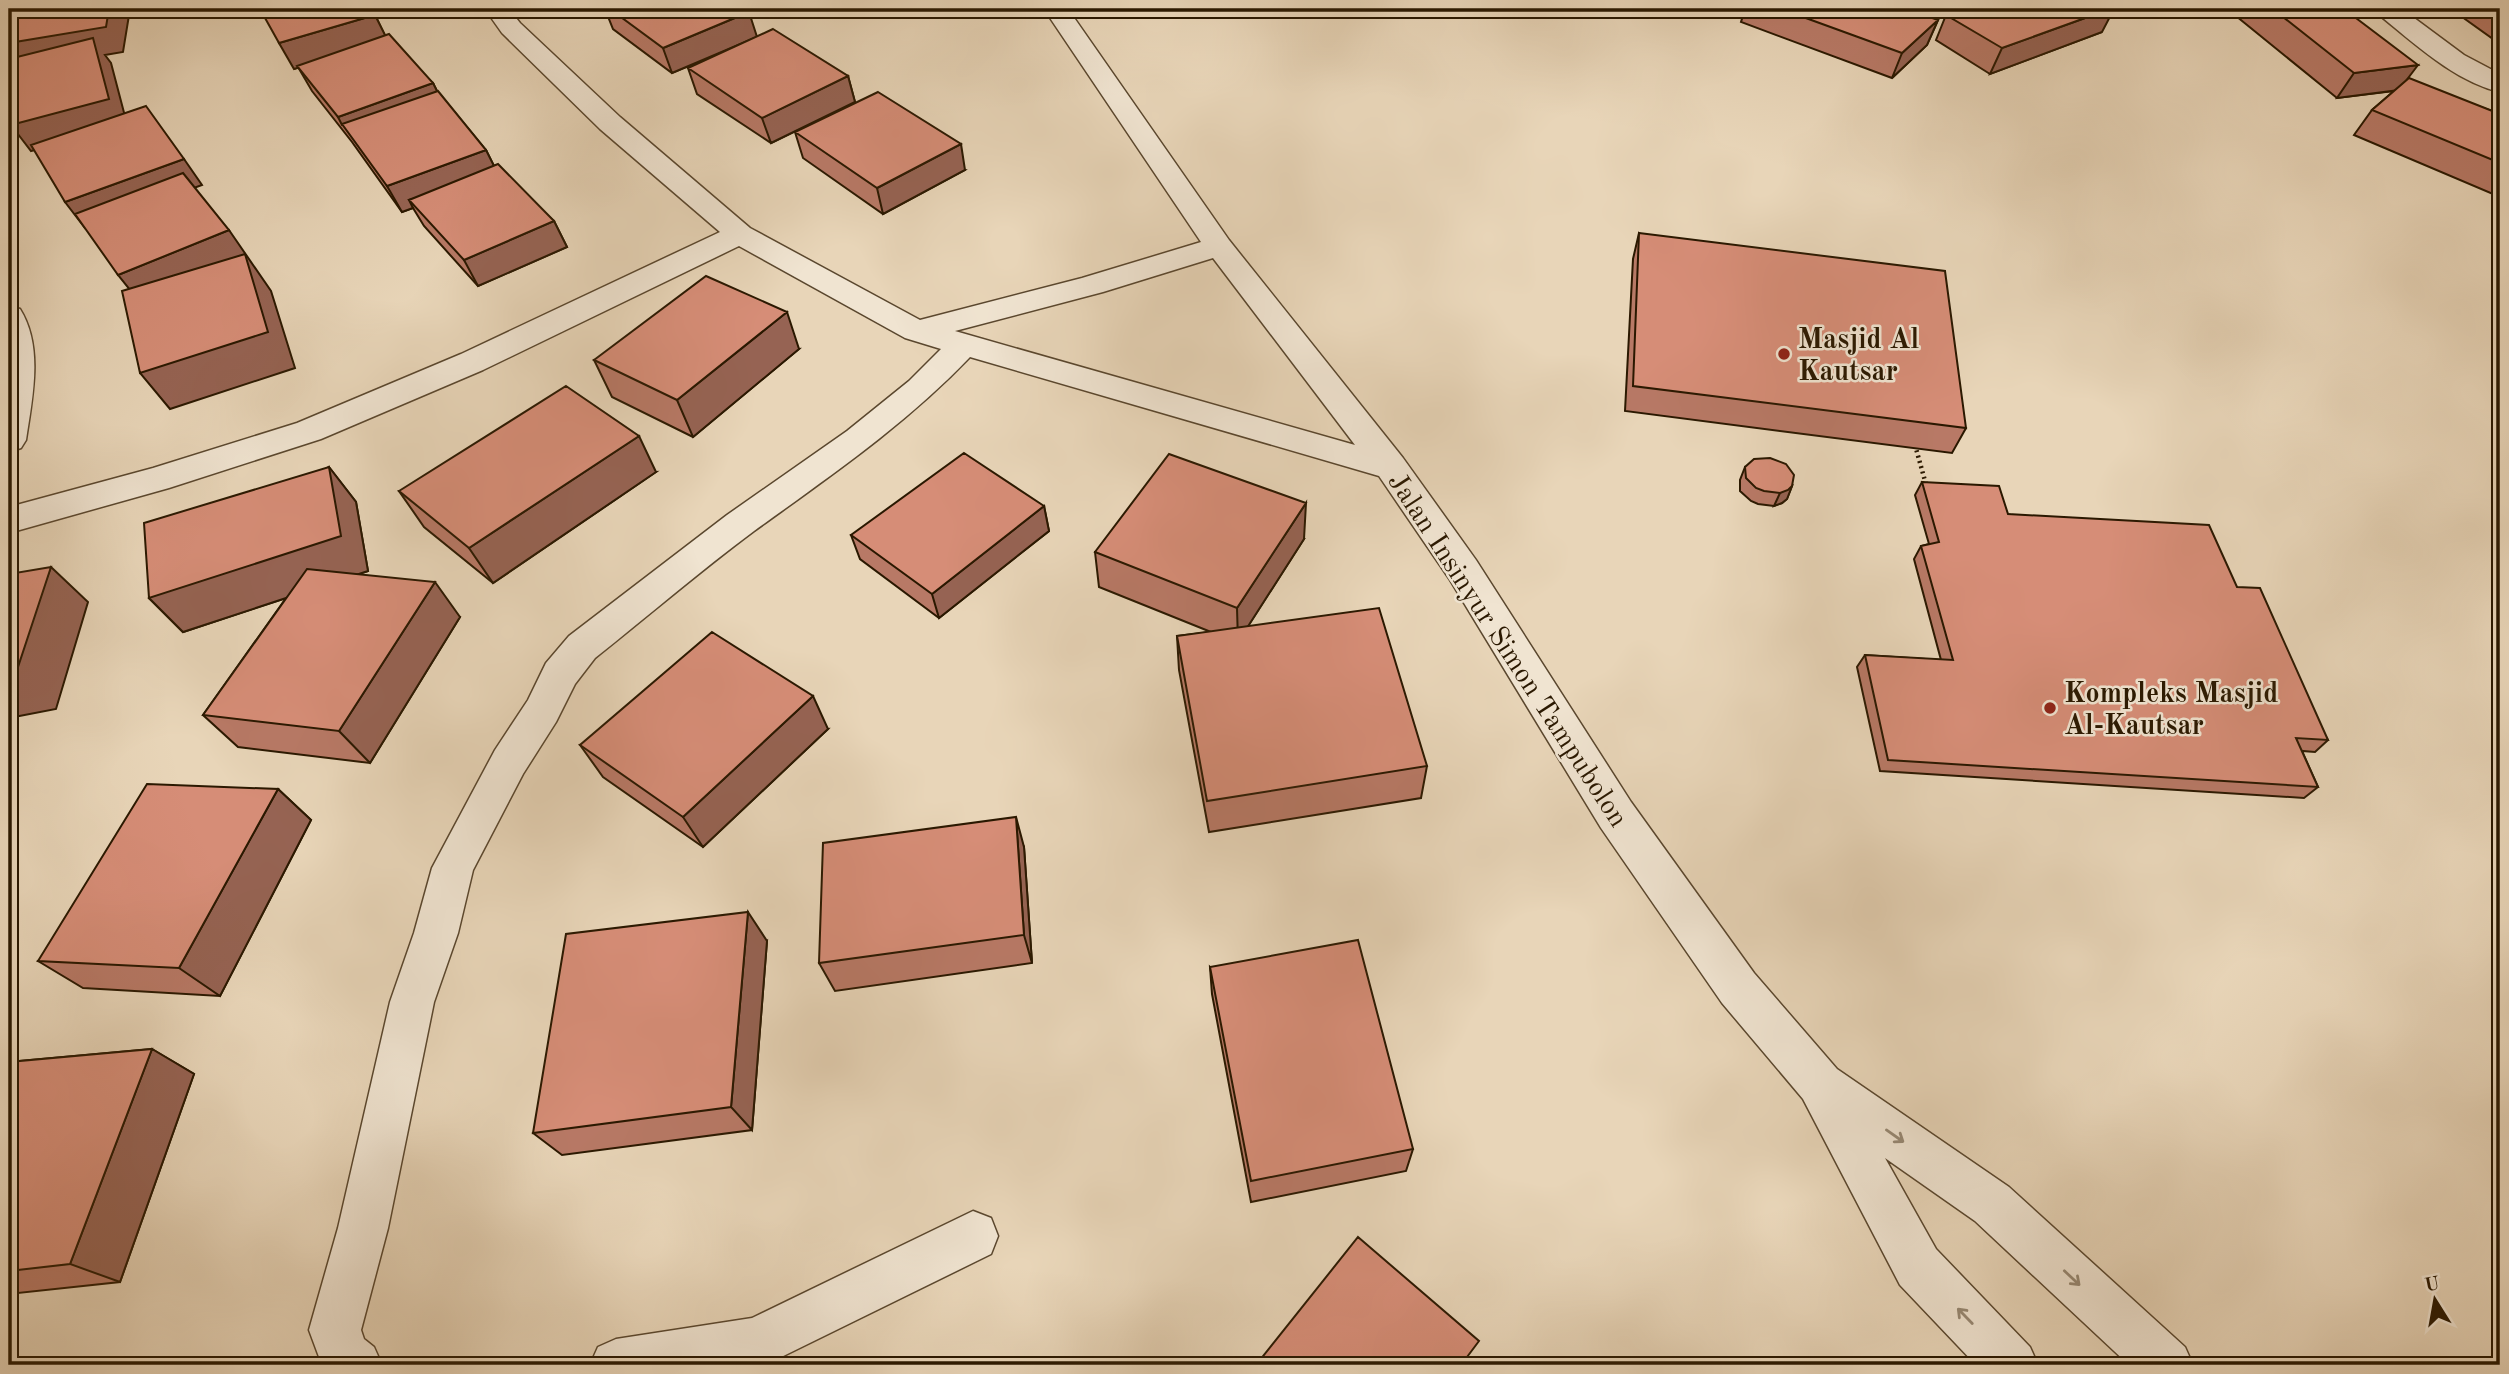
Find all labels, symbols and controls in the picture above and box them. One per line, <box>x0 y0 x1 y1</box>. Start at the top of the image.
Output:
place label: Masjid Al Kautsar <box>1798 327 1919 387</box>
marker: Masjid Al Kautsar <box>1776 346 1792 362</box>
street label: Jalan Insinyur Simon Tampubolon <box>1381 468 1632 833</box>
place label: Kompleks Masjid Al-Kautsar <box>2064 681 2278 741</box>
marker: Kompleks Masjid Al-Kautsar <box>2042 700 2058 716</box>
one-way arrow <box>1885 1129 1904 1143</box>
north arrow <box>2400 1266 2470 1336</box>
one-way arrow <box>2063 1270 2081 1286</box>
text: U <box>2423 1275 2441 1297</box>
one-way arrow <box>1956 1308 1973 1325</box>

